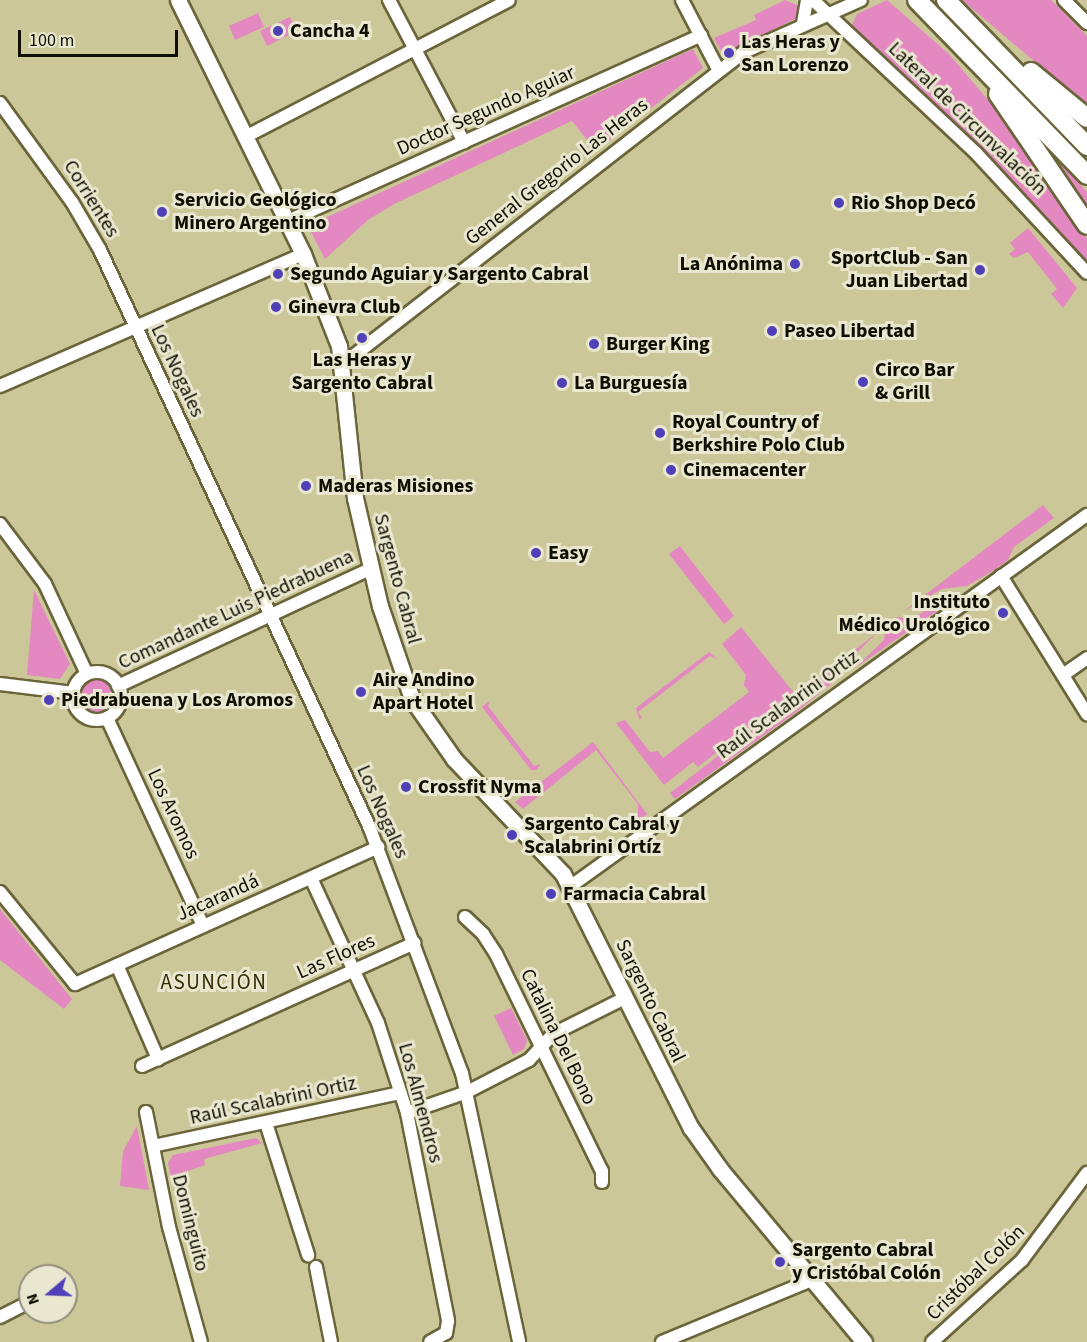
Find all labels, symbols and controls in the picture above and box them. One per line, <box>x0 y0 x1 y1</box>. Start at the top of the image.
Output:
scale bar <box>21 18 182 56</box>
place label: Cancha 4 <box>290 19 369 43</box>
marker: Cancha 4 <box>271 24 285 38</box>
text: 100 m <box>29 28 74 53</box>
place label: Las Heras y San Lorenzo <box>741 30 849 77</box>
street label: Lateral de Circunvalación <box>883 37 1051 201</box>
marker: Las Heras y San Lorenzo <box>722 46 736 60</box>
street label: Doctor Segundo Aguiar <box>393 61 579 161</box>
street label: General Gregorio Las Heras <box>461 93 653 251</box>
street label: Corrientes <box>58 156 124 242</box>
place label: Servicio Geológico Minero Argentino <box>174 189 337 236</box>
place label: Rio Shop Decó <box>851 191 976 215</box>
marker: Rio Shop Decó <box>832 196 846 210</box>
marker: Servicio Geológico Minero Argentino <box>155 205 169 219</box>
place label: SportClub - San Juan Libertad <box>831 246 968 293</box>
place label: La Anónima <box>679 252 783 276</box>
marker: La Anónima <box>788 257 802 271</box>
place label: Segundo Aguiar y Sargento Cabral <box>290 262 588 286</box>
marker: SportClub - San Juan Libertad <box>973 263 987 277</box>
marker: Segundo Aguiar y Sargento Cabral <box>271 267 285 281</box>
place label: Ginevra Club <box>288 295 401 319</box>
marker: Ginevra Club <box>269 300 283 314</box>
place label: Paseo Libertad <box>784 319 915 343</box>
street label: Los Nogales <box>145 321 209 421</box>
marker: Paseo Libertad <box>765 324 779 338</box>
marker: Las Heras y Sargento Cabral <box>355 331 369 345</box>
place label: Burger King <box>606 332 710 356</box>
marker: Burger King <box>587 337 601 351</box>
place label: Las Heras y Sargento Cabral <box>291 348 433 395</box>
place label: Circo Bar & Grill <box>875 358 954 405</box>
place label: La Burguesía <box>574 371 687 395</box>
marker: Circo Bar & Grill <box>856 375 870 389</box>
marker: La Burguesía <box>555 376 569 390</box>
place label: Royal Country of Berkshire Polo Club <box>672 410 845 457</box>
marker: Royal Country of Berkshire Polo Club <box>653 426 667 440</box>
place label: Cinemacenter <box>683 458 806 482</box>
marker: Cinemacenter <box>664 463 678 477</box>
place label: Maderas Misiones <box>318 474 473 498</box>
marker: Maderas Misiones <box>299 479 313 493</box>
street label: Sargento Cabral <box>368 511 426 647</box>
place label: Easy <box>548 541 589 565</box>
street label: Comandante Luis Piedrabuena <box>115 545 357 675</box>
marker: Easy <box>529 546 543 560</box>
place label: Instituto Médico Urológico <box>838 590 990 637</box>
marker: Instituto Médico Urológico <box>994 604 1012 622</box>
street label: Raúl Scalabrini Ortiz <box>712 646 864 764</box>
place label: Aire Andino Apart Hotel <box>373 668 475 715</box>
marker: Aire Andino Apart Hotel <box>354 685 368 699</box>
place label: Piedrabuena y Los Aromos <box>61 688 293 712</box>
marker: Piedrabuena y Los Aromos <box>42 693 56 707</box>
street label: Los Nogales <box>351 762 413 862</box>
street label: Los Aromos <box>142 765 204 863</box>
place label: Crossfit Nyma <box>418 775 542 799</box>
marker: Crossfit Nyma <box>399 780 413 794</box>
place label: Sargento Cabral y Scalabrini Ortíz <box>524 812 680 859</box>
marker: Sargento Cabral y Scalabrini Ortíz <box>505 828 519 842</box>
street label: Jacarandá <box>173 869 263 927</box>
place label: Farmacia Cabral <box>563 882 706 906</box>
marker: Farmacia Cabral <box>544 887 558 901</box>
street label: Las Flores <box>293 929 379 985</box>
street label: Sargento Cabral <box>610 936 690 1066</box>
street label: Catalina Del Bono <box>515 965 601 1109</box>
district label: ASUNCIÓN <box>161 969 267 995</box>
street label: Los Almendros <box>392 1040 448 1166</box>
street label: Raúl Scalabrini Ortiz <box>188 1072 358 1130</box>
street label: Dominguito <box>166 1172 214 1274</box>
street label: Cristóbal Colón <box>922 1220 1030 1326</box>
place label: Sargento Cabral y Cristóbal Colón <box>792 1238 941 1285</box>
marker: Sargento Cabral y Cristóbal Colón <box>773 1255 787 1269</box>
north arrow <box>18 1264 78 1324</box>
text: N <box>21 1291 45 1308</box>

